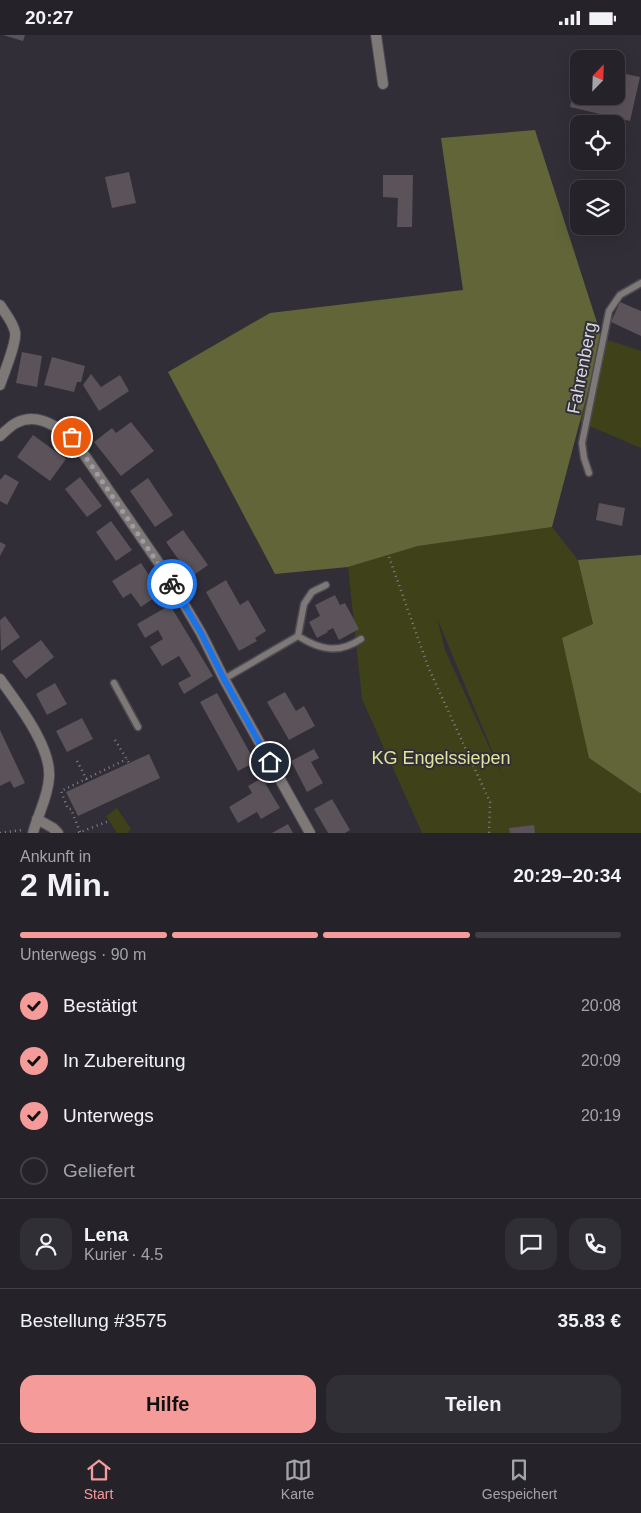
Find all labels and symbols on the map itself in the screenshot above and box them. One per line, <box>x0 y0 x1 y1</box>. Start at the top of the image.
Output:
north arrow <box>570 50 625 105</box>
street label: Fahrenberg <box>563 320 601 416</box>
pin <box>51 416 93 458</box>
courier <box>147 559 197 609</box>
pin <box>249 741 291 783</box>
park label: KG Engelssiepen <box>371 748 511 768</box>

